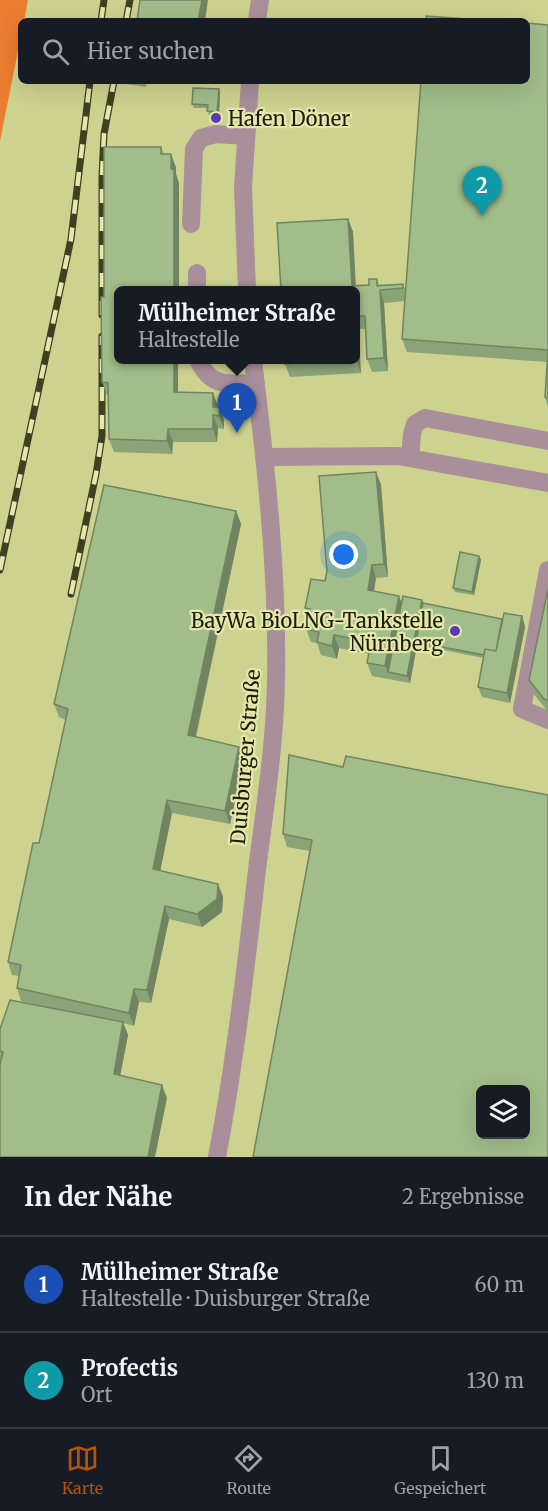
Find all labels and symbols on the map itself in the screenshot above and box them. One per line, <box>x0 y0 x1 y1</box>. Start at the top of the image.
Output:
place label: Hafen Döner <box>228 106 350 131</box>
marker: Hafen Döner <box>209 111 223 125</box>
pin: 2 <box>462 166 502 216</box>
pin: 1 <box>218 384 256 433</box>
your location <box>329 540 358 569</box>
place label: BayWa BioLNG-Tankstelle Nürnberg <box>191 608 443 656</box>
marker: BayWa BioLNG-Tankstelle Nürnberg <box>448 624 462 638</box>
street label: Duisburger Straße <box>225 668 265 846</box>

